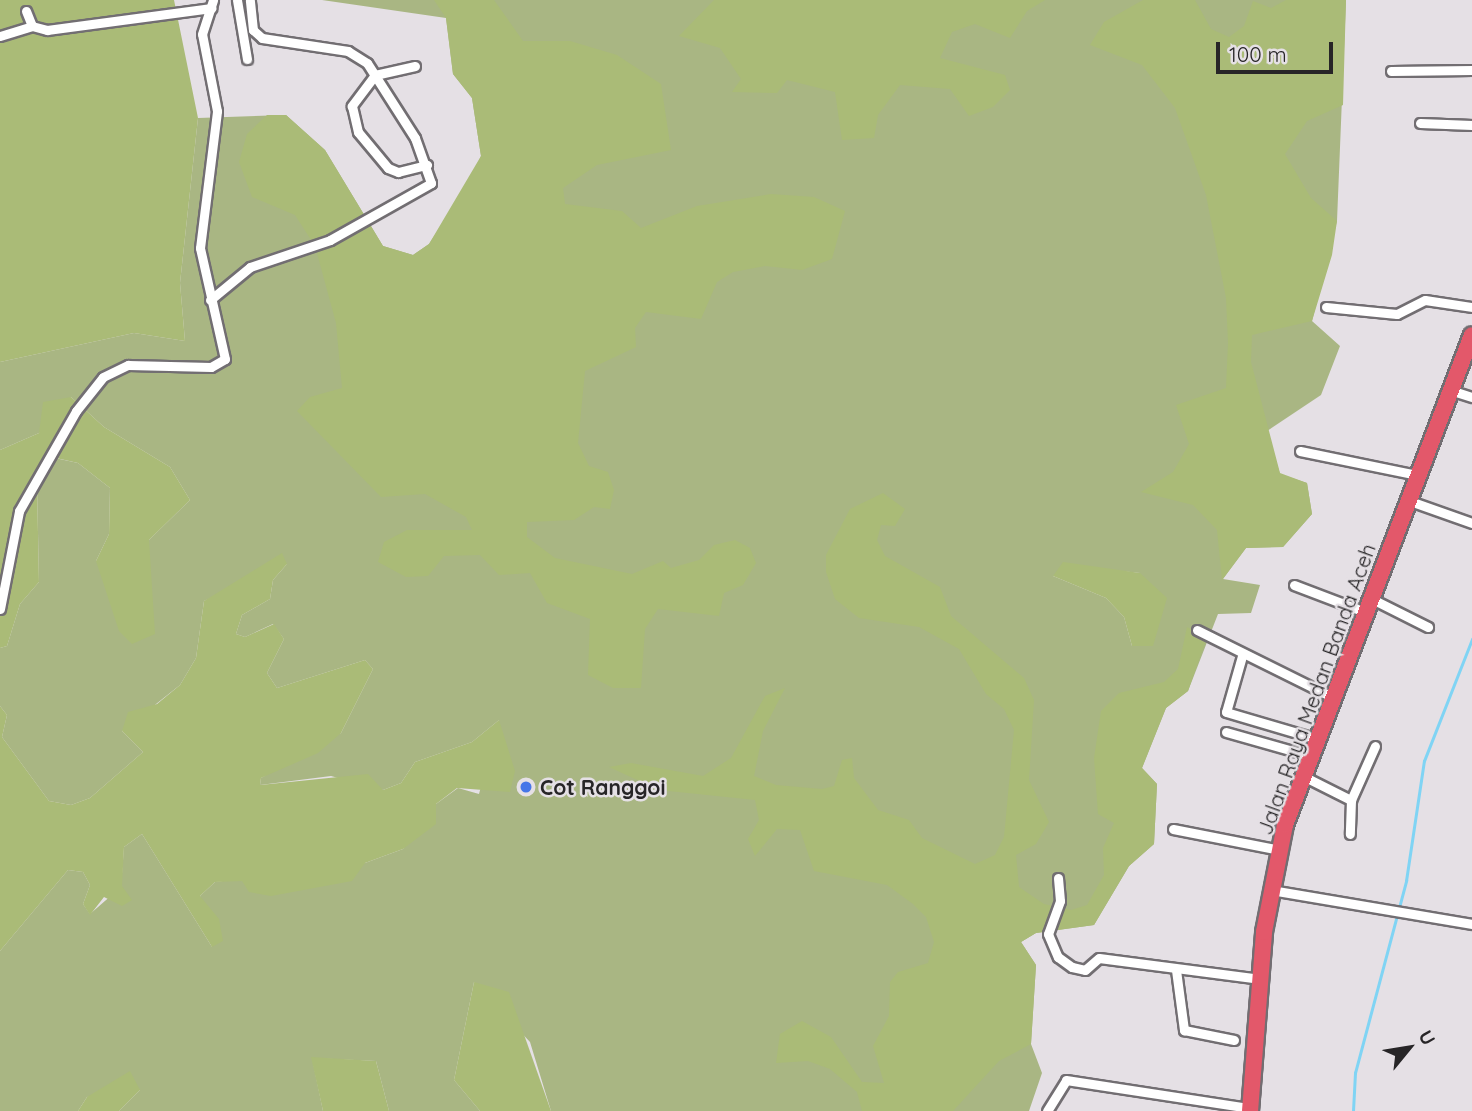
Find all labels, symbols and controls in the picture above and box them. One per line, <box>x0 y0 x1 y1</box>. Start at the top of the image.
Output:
scale bar <box>1220 28 1337 72</box>
text: 100 m <box>1229 41 1287 67</box>
street label: Jalan Raya Medan Banda Aceh <box>1251 540 1381 838</box>
place label: Cot Ranggoi <box>540 774 665 800</box>
marker: Cot Ranggoi <box>518 779 534 795</box>
north arrow <box>1374 1013 1444 1083</box>
text: U <box>1413 1026 1441 1049</box>

